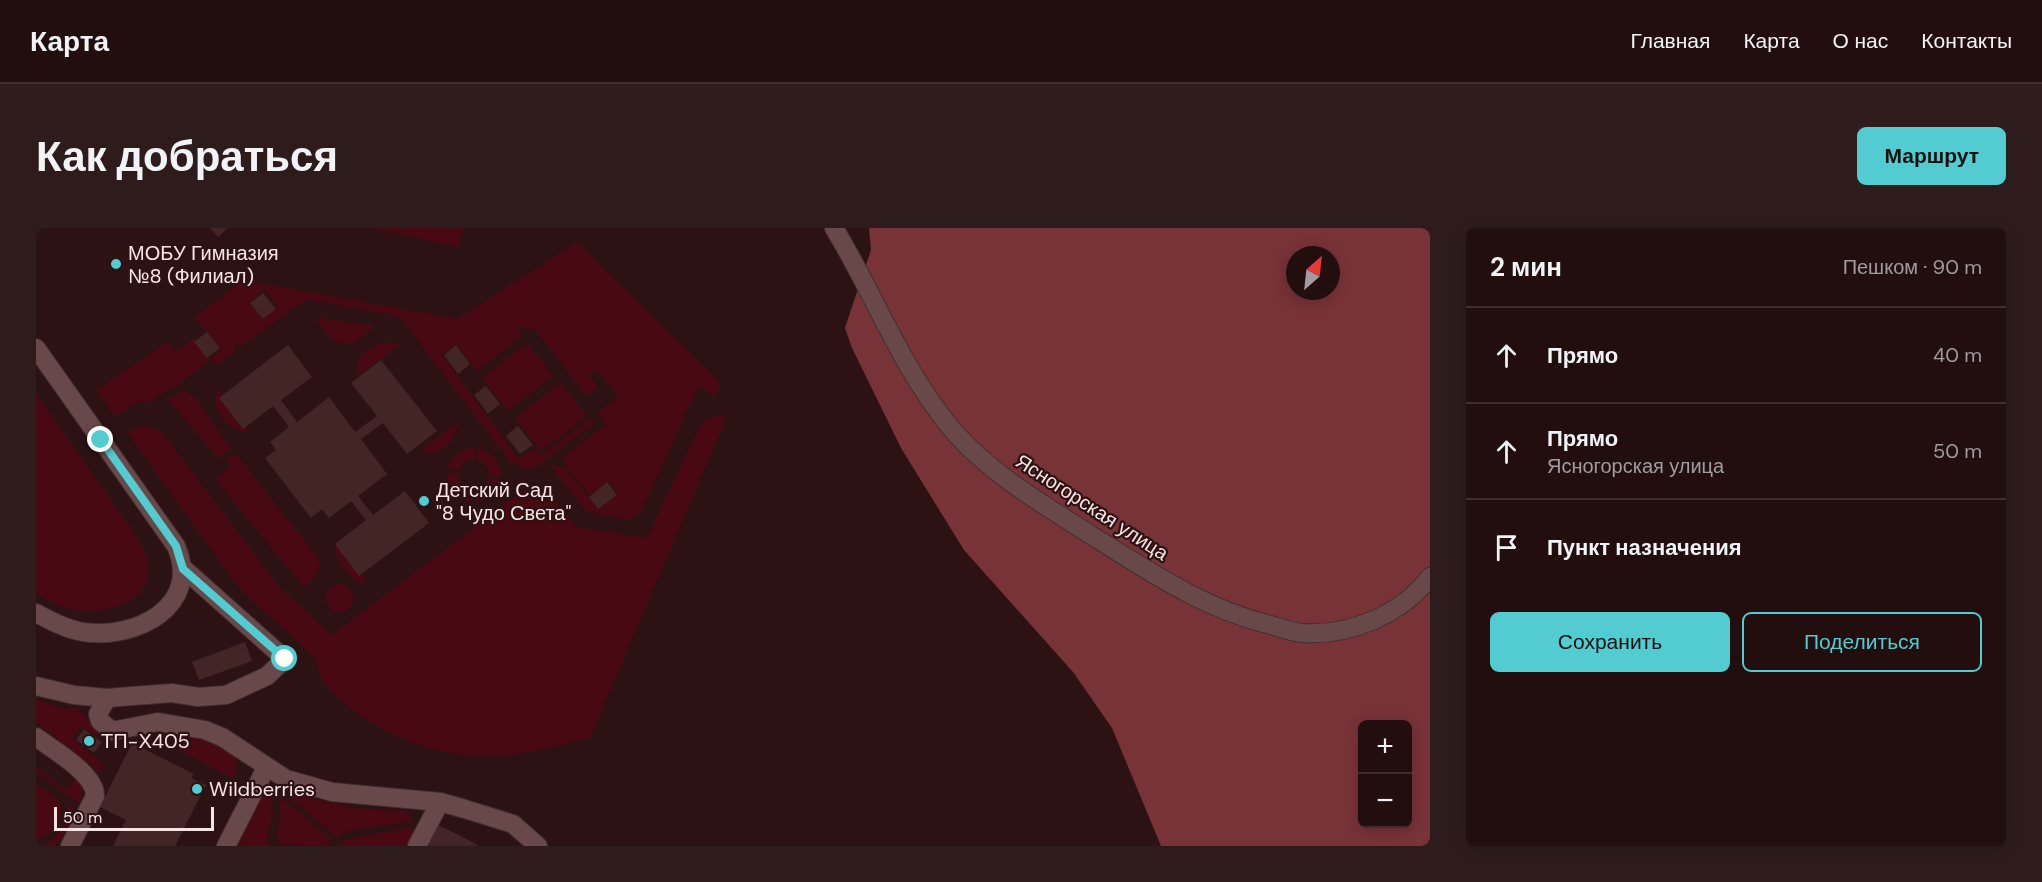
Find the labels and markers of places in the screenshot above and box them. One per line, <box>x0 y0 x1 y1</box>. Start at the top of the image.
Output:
place label: МОБУ Гимназия №8 (Филиал) <box>128 240 279 289</box>
marker: МОБУ Гимназия №8 (Филиал) <box>109 257 123 271</box>
place label: Детский Сад "8 Чудо Света" <box>436 477 571 526</box>
marker: Детский Сад "8 Чудо Света" <box>417 494 431 508</box>
place label: ТП-Х405 <box>101 728 190 754</box>
marker: ТП-Х405 <box>82 734 96 748</box>
place label: Wildberries <box>209 776 315 802</box>
marker: Wildberries <box>190 782 204 796</box>

